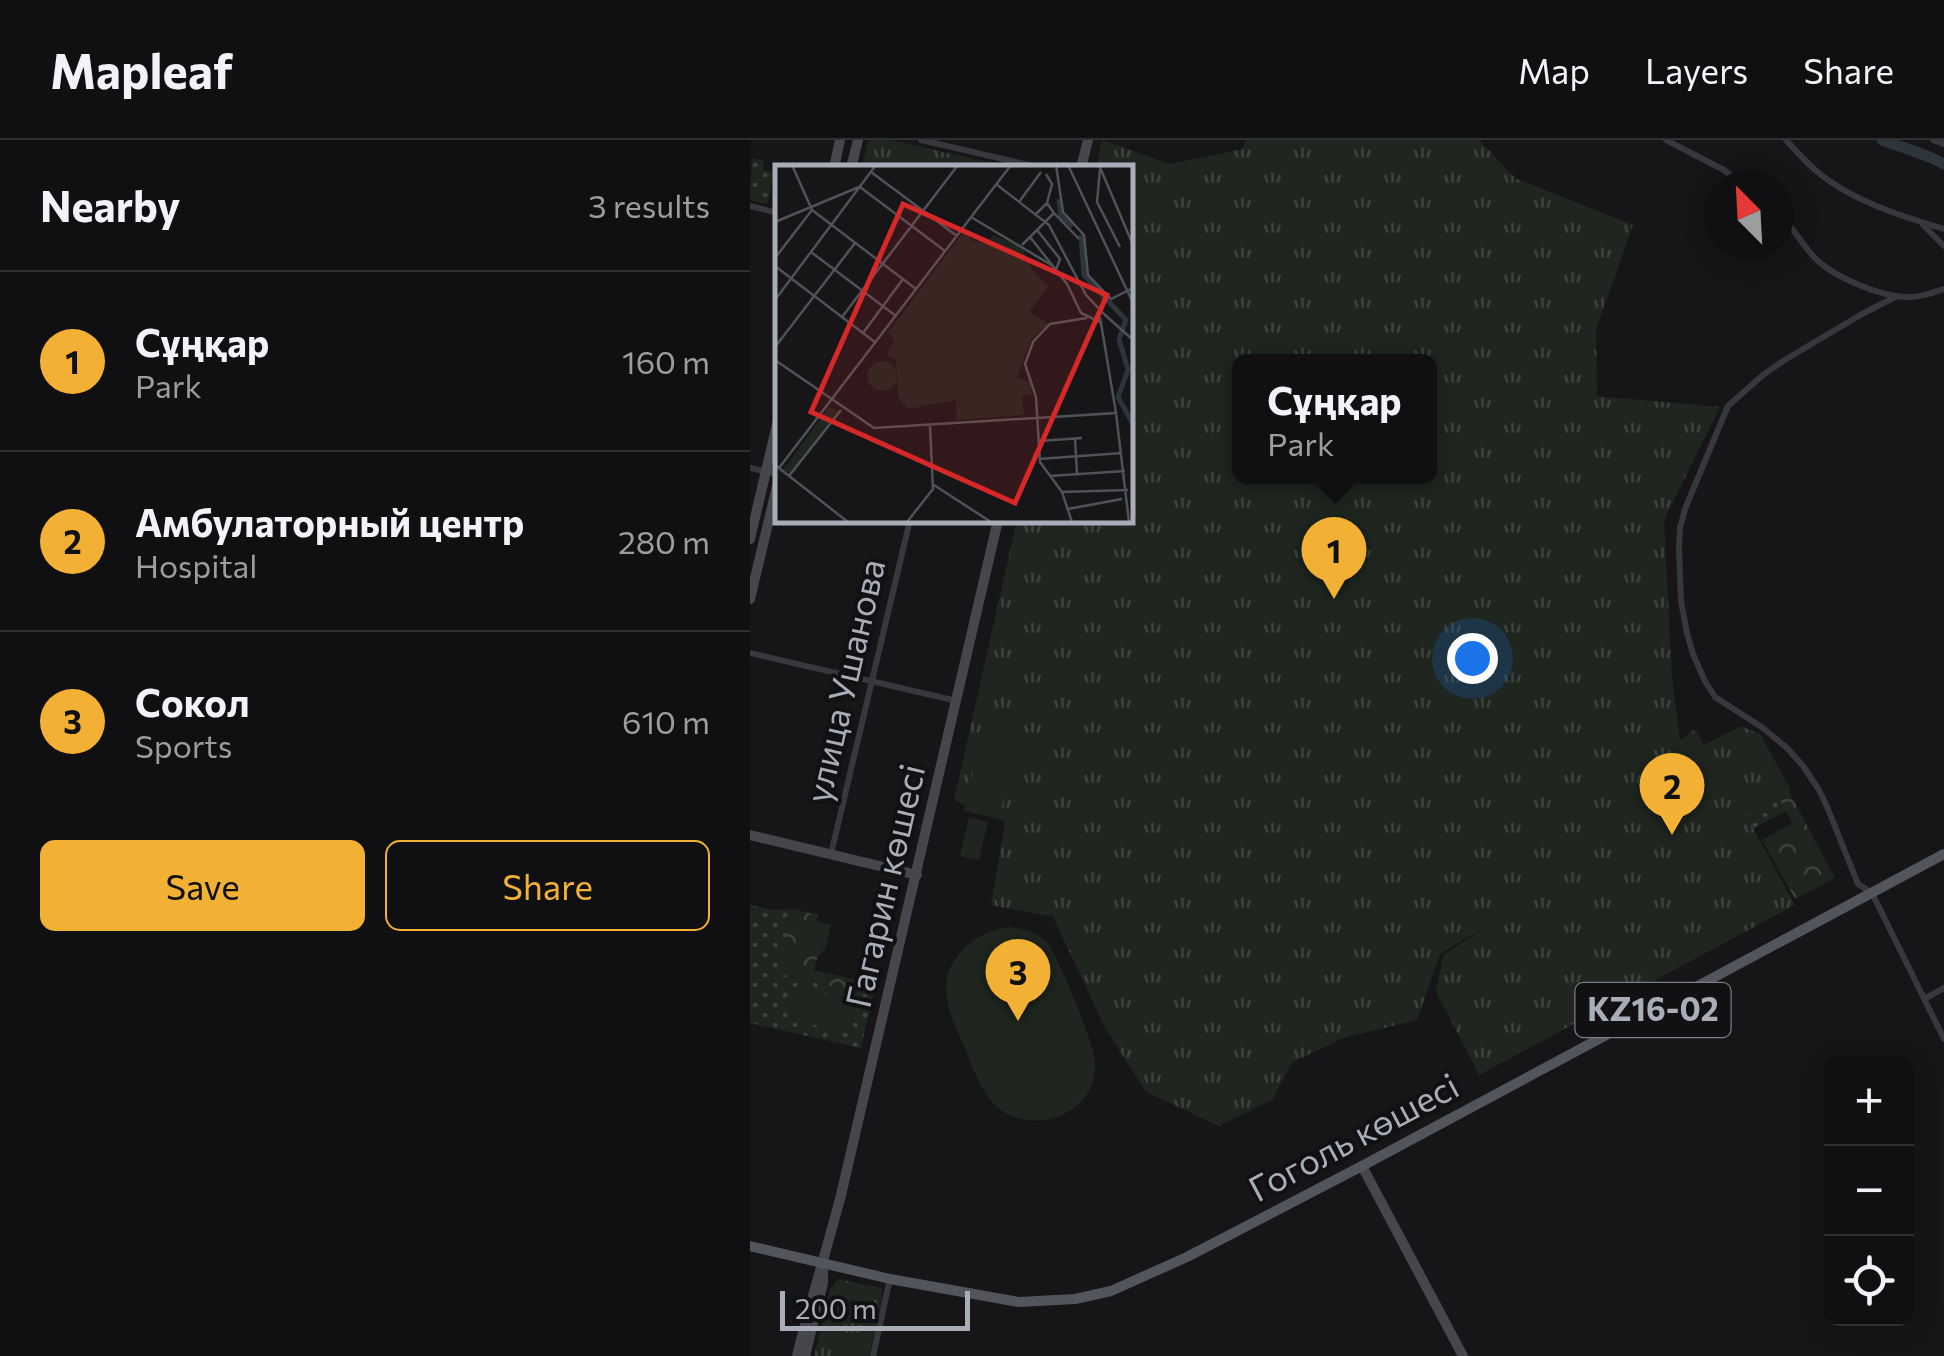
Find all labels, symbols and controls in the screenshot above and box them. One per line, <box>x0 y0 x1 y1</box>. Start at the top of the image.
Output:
text: Mapleaf <box>50 40 233 99</box>
text: Map <box>1518 48 1590 91</box>
text: Layers <box>1645 48 1748 91</box>
text: Share <box>1803 48 1894 91</box>
inset map <box>775 165 1132 522</box>
north arrow <box>1704 170 1794 260</box>
text: Nearby <box>40 179 180 231</box>
text: 3 results <box>588 185 710 225</box>
text: Сұңқар <box>135 318 269 365</box>
text: 1 <box>65 341 80 381</box>
text: 160 m <box>622 341 710 381</box>
popup <box>1232 354 1437 484</box>
text: Park <box>135 365 202 405</box>
text: Сұңқар <box>1267 376 1402 423</box>
text: Park <box>1267 423 1334 463</box>
text: Амбулаторный центр <box>135 498 524 545</box>
pin: 1 <box>1302 516 1366 599</box>
text: 2 <box>63 521 82 561</box>
text: 280 m <box>618 521 710 561</box>
text: Hospital <box>135 545 257 585</box>
street label: улица Ушанова <box>795 554 892 806</box>
your location <box>1447 633 1498 684</box>
text: Сокол <box>135 678 250 725</box>
text: 3 <box>63 701 82 741</box>
text: 610 m <box>622 701 710 741</box>
text: Sports <box>135 725 232 765</box>
pin: 2 <box>1640 752 1704 835</box>
street label: Гагарин көшесі <box>835 760 932 1011</box>
button: Save <box>40 840 365 931</box>
button: Share <box>385 840 710 931</box>
pin: 3 <box>986 938 1050 1021</box>
road number: KZ16-02 <box>1576 983 1730 1037</box>
map controls <box>1824 1056 1914 1326</box>
button: + <box>1824 1056 1914 1146</box>
street label: Гоголь көшесі <box>1241 1063 1465 1209</box>
button: − <box>1824 1146 1914 1236</box>
button: locate <box>1824 1236 1914 1326</box>
scale bar <box>780 1286 970 1330</box>
text: 200 m <box>795 1291 877 1325</box>

